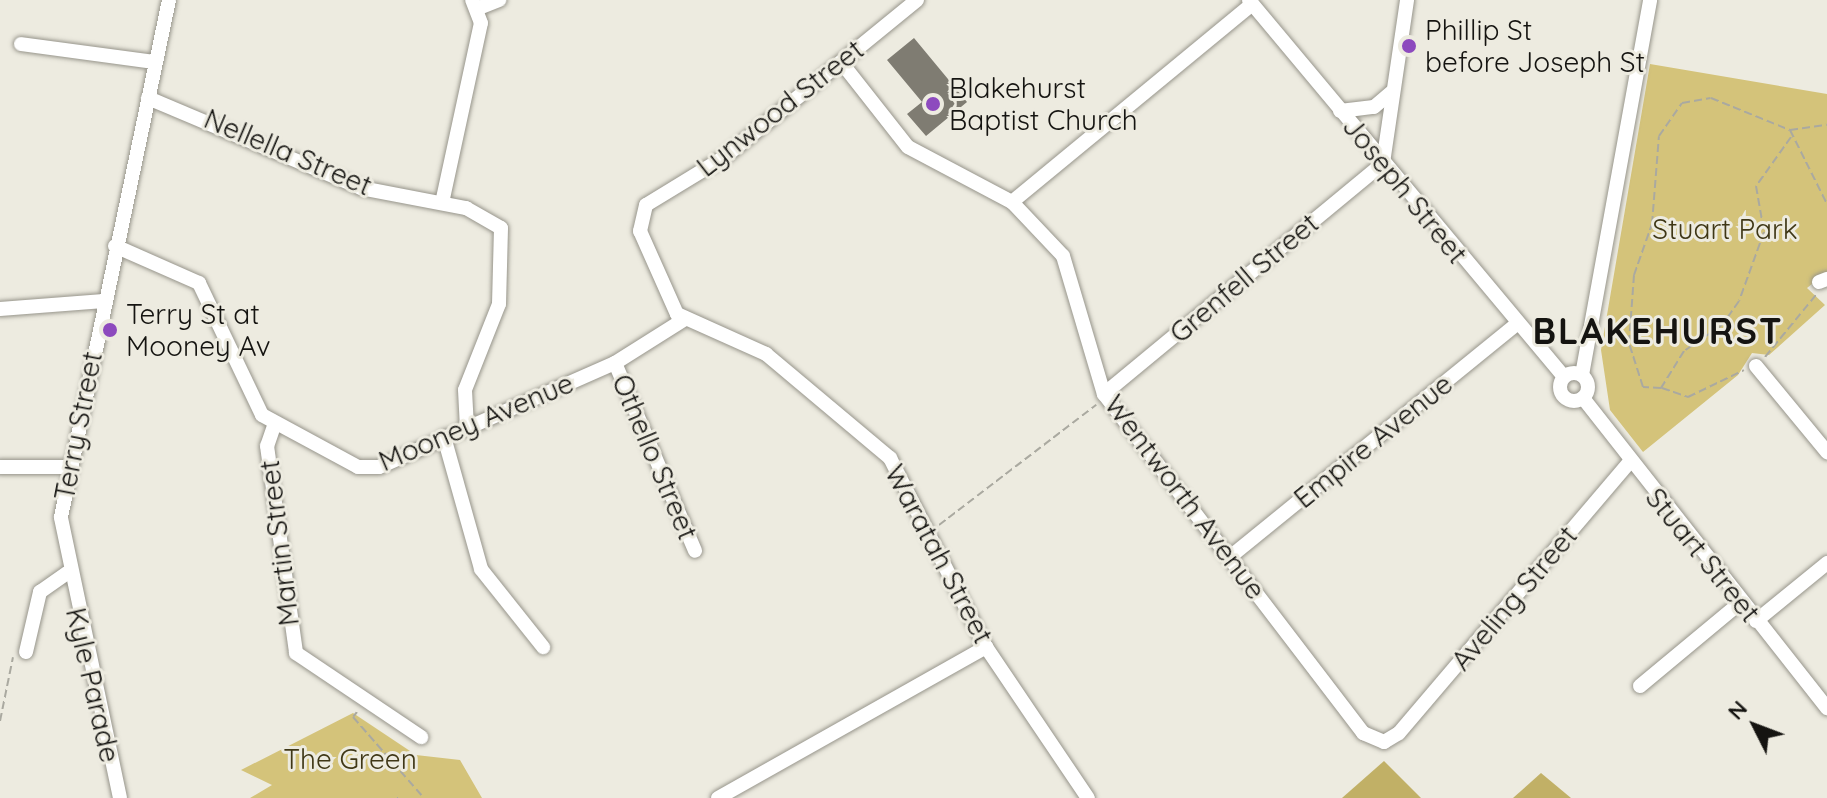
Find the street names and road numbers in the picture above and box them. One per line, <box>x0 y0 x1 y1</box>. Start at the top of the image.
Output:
street label: Lynwood Street <box>690 32 870 184</box>
street label: Nellella Street <box>199 102 377 202</box>
street label: Joseph Street <box>1336 110 1474 270</box>
street label: Grenfell Street <box>1163 206 1325 350</box>
street label: Terry Street <box>47 349 109 503</box>
street label: Mooney Avenue <box>374 366 578 478</box>
street label: Empire Avenue <box>1287 367 1459 515</box>
street label: Othello Street <box>605 369 705 545</box>
street label: Wentworth Avenue <box>1097 388 1273 606</box>
street label: Martin Street <box>252 458 306 628</box>
street label: Waratah Street <box>878 459 1000 649</box>
street label: Stuart Street <box>1639 481 1767 629</box>
street label: Aveling Street <box>1444 519 1584 677</box>
street label: Kyle Parade <box>59 604 127 766</box>

